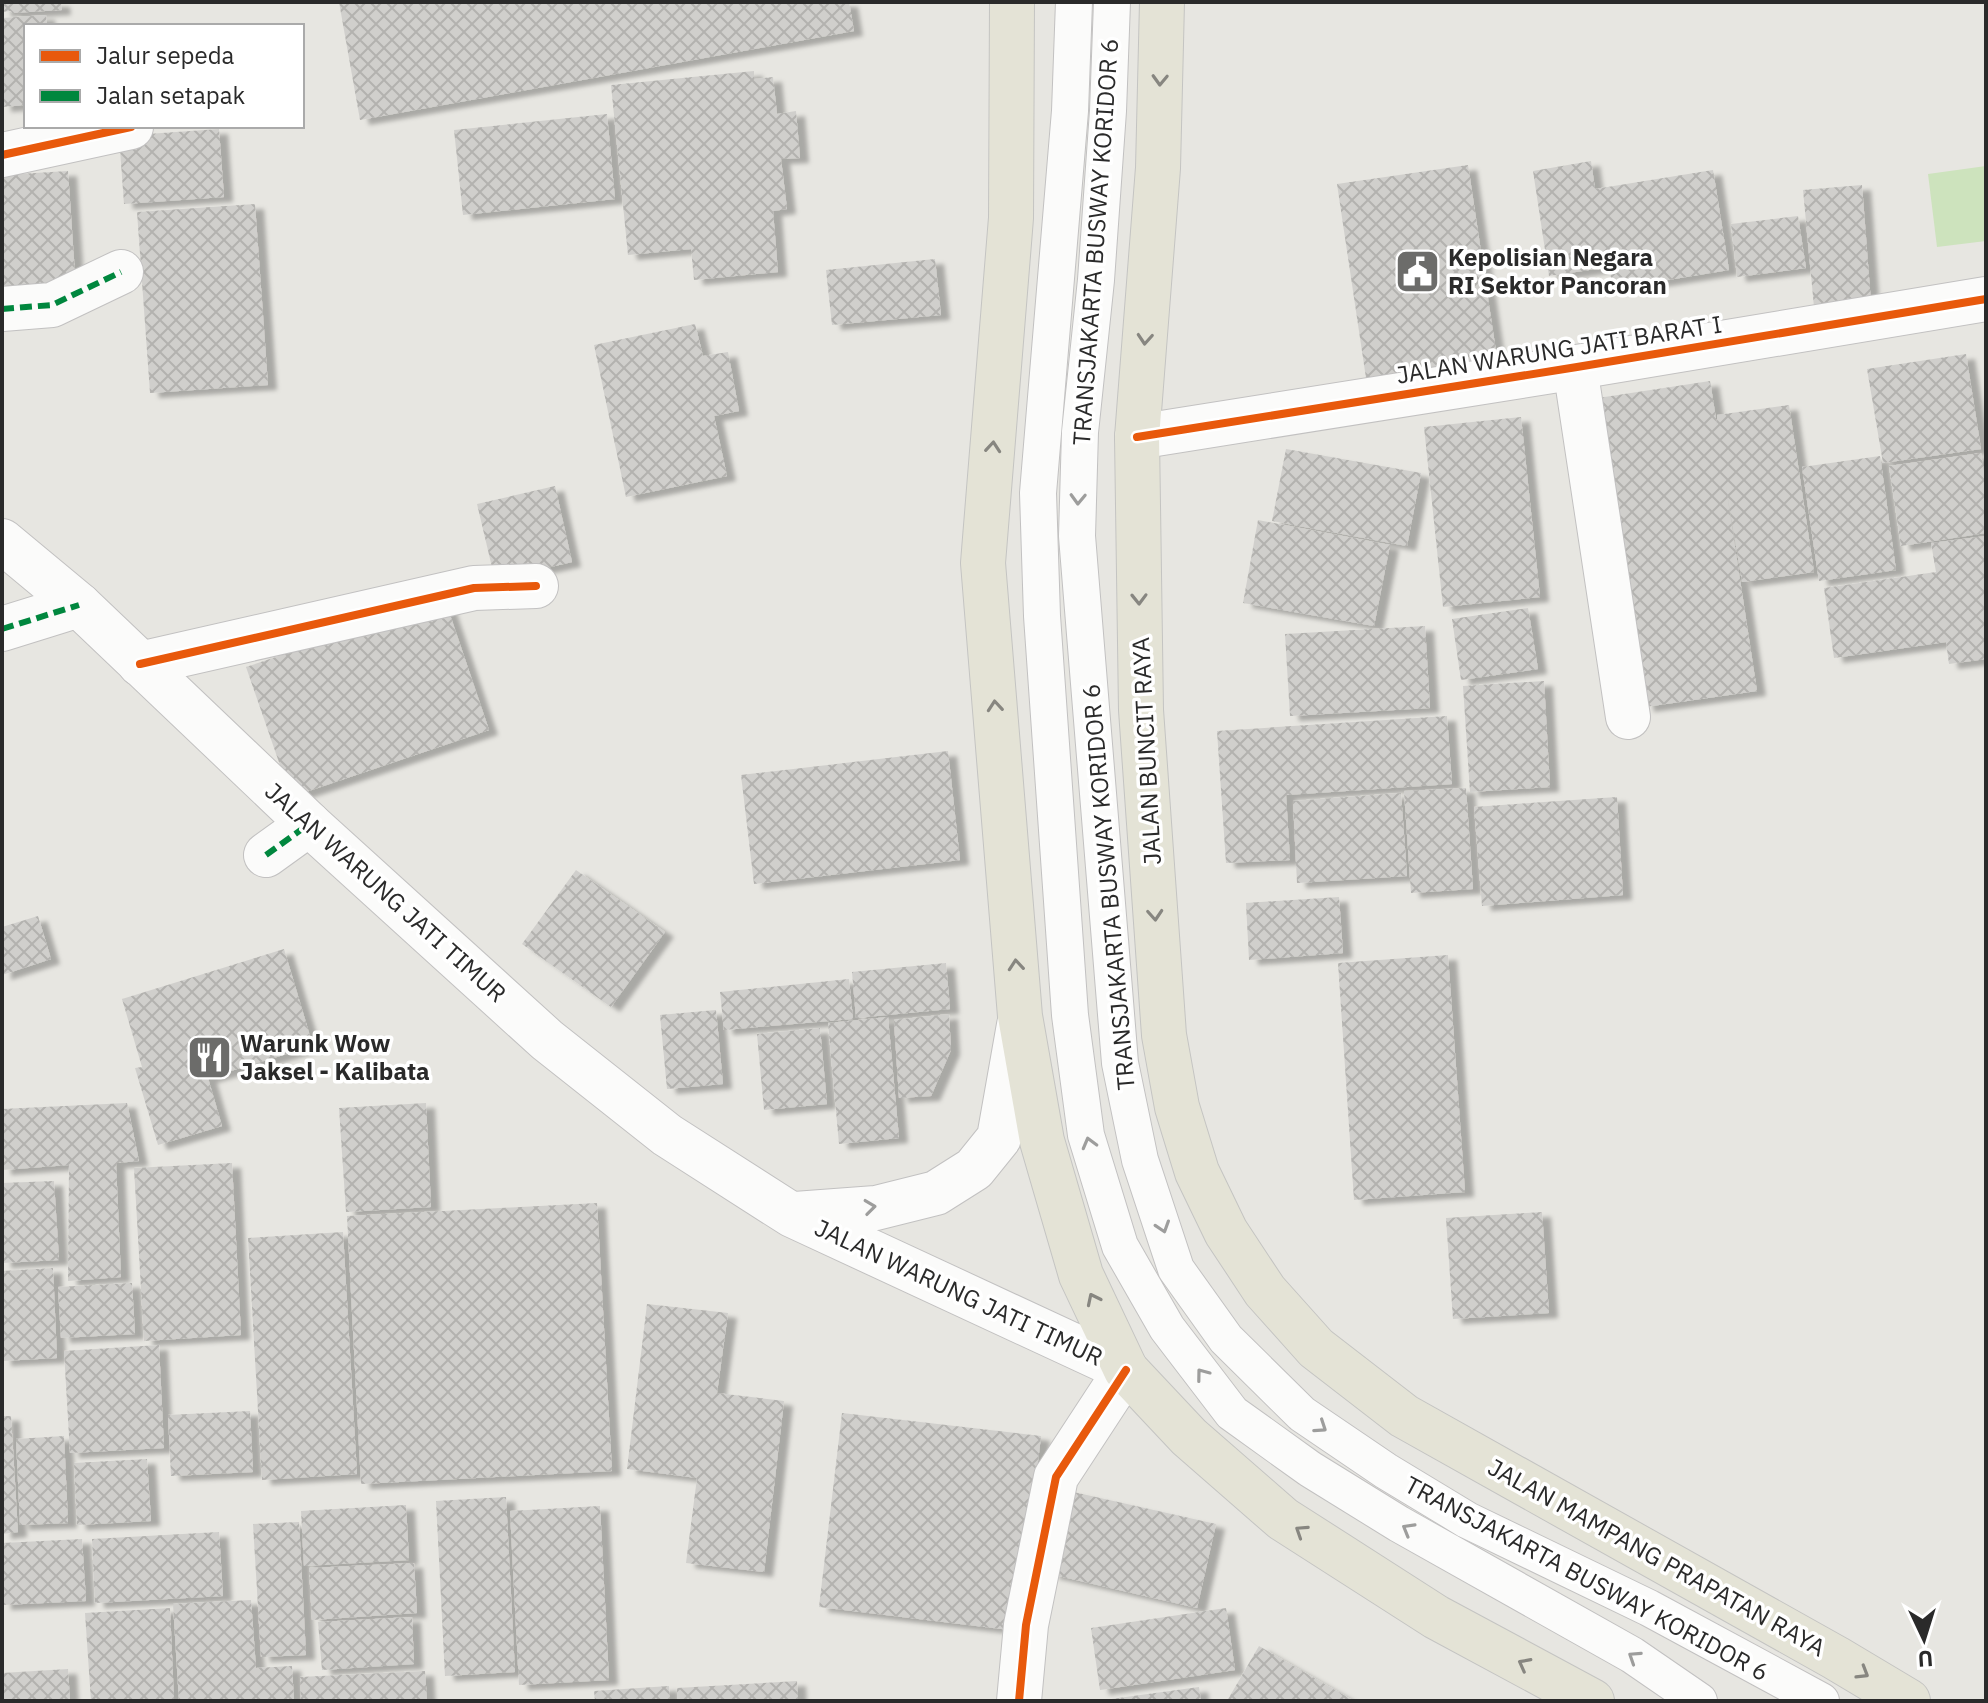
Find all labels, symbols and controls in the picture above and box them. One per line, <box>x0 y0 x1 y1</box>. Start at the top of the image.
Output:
legend <box>24 24 304 128</box>
street label: TRANSJAKARTA BUSWAY KORIDOR 6 <box>1065 37 1125 447</box>
text: Jalur sepeda <box>96 39 235 71</box>
one-way arrow <box>1152 74 1169 87</box>
text: Jalan setapak <box>96 79 246 111</box>
place label: Kepolisian Negara RI Sektor Pancoran <box>1448 241 1667 301</box>
public building icon: Kepolisian Negara RI Sektor Pancoran <box>1393 247 1441 295</box>
street label: JALAN WARUNG JATI BARAT I <box>1394 307 1724 391</box>
one-way arrow <box>1137 333 1154 346</box>
one-way arrow <box>984 440 1001 453</box>
one-way arrow <box>1069 493 1086 506</box>
one-way arrow <box>1130 593 1148 606</box>
street label: JALAN BUNCIT RAYA <box>1124 636 1168 866</box>
street label: TRANSJAKARTA BUSWAY KORIDOR 6 <box>1074 682 1142 1092</box>
one-way arrow <box>987 699 1004 712</box>
street label: JALAN WARUNG JATI TIMUR <box>258 775 514 1009</box>
one-way arrow <box>1147 909 1164 922</box>
one-way arrow <box>1008 959 1025 972</box>
place label: Warunk Wow Jaksel - Kalibata <box>240 1027 430 1087</box>
restaurant icon: Warunk Wow Jaksel - Kalibata <box>185 1033 233 1081</box>
one-way arrow <box>1081 1137 1098 1151</box>
one-way arrow <box>864 1199 877 1216</box>
street label: JALAN WARUNG JATI TIMUR <box>810 1211 1108 1373</box>
one-way arrow <box>1153 1219 1169 1233</box>
one-way arrow <box>1087 1293 1103 1308</box>
one-way arrow <box>1198 1368 1212 1383</box>
one-way arrow <box>1312 1417 1327 1432</box>
street label: JALAN MAMPANG PRAPATAN RAYA <box>1483 1451 1831 1663</box>
street label: TRANSJAKARTA BUSWAY KORIDOR 6 <box>1399 1468 1775 1688</box>
one-way arrow <box>1402 1523 1417 1539</box>
one-way arrow <box>1295 1525 1310 1540</box>
north arrow <box>1884 1599 1964 1679</box>
text: U <box>1917 1644 1934 1674</box>
one-way arrow <box>1628 1652 1643 1667</box>
one-way arrow <box>1518 1658 1532 1674</box>
one-way arrow <box>1854 1664 1869 1679</box>

